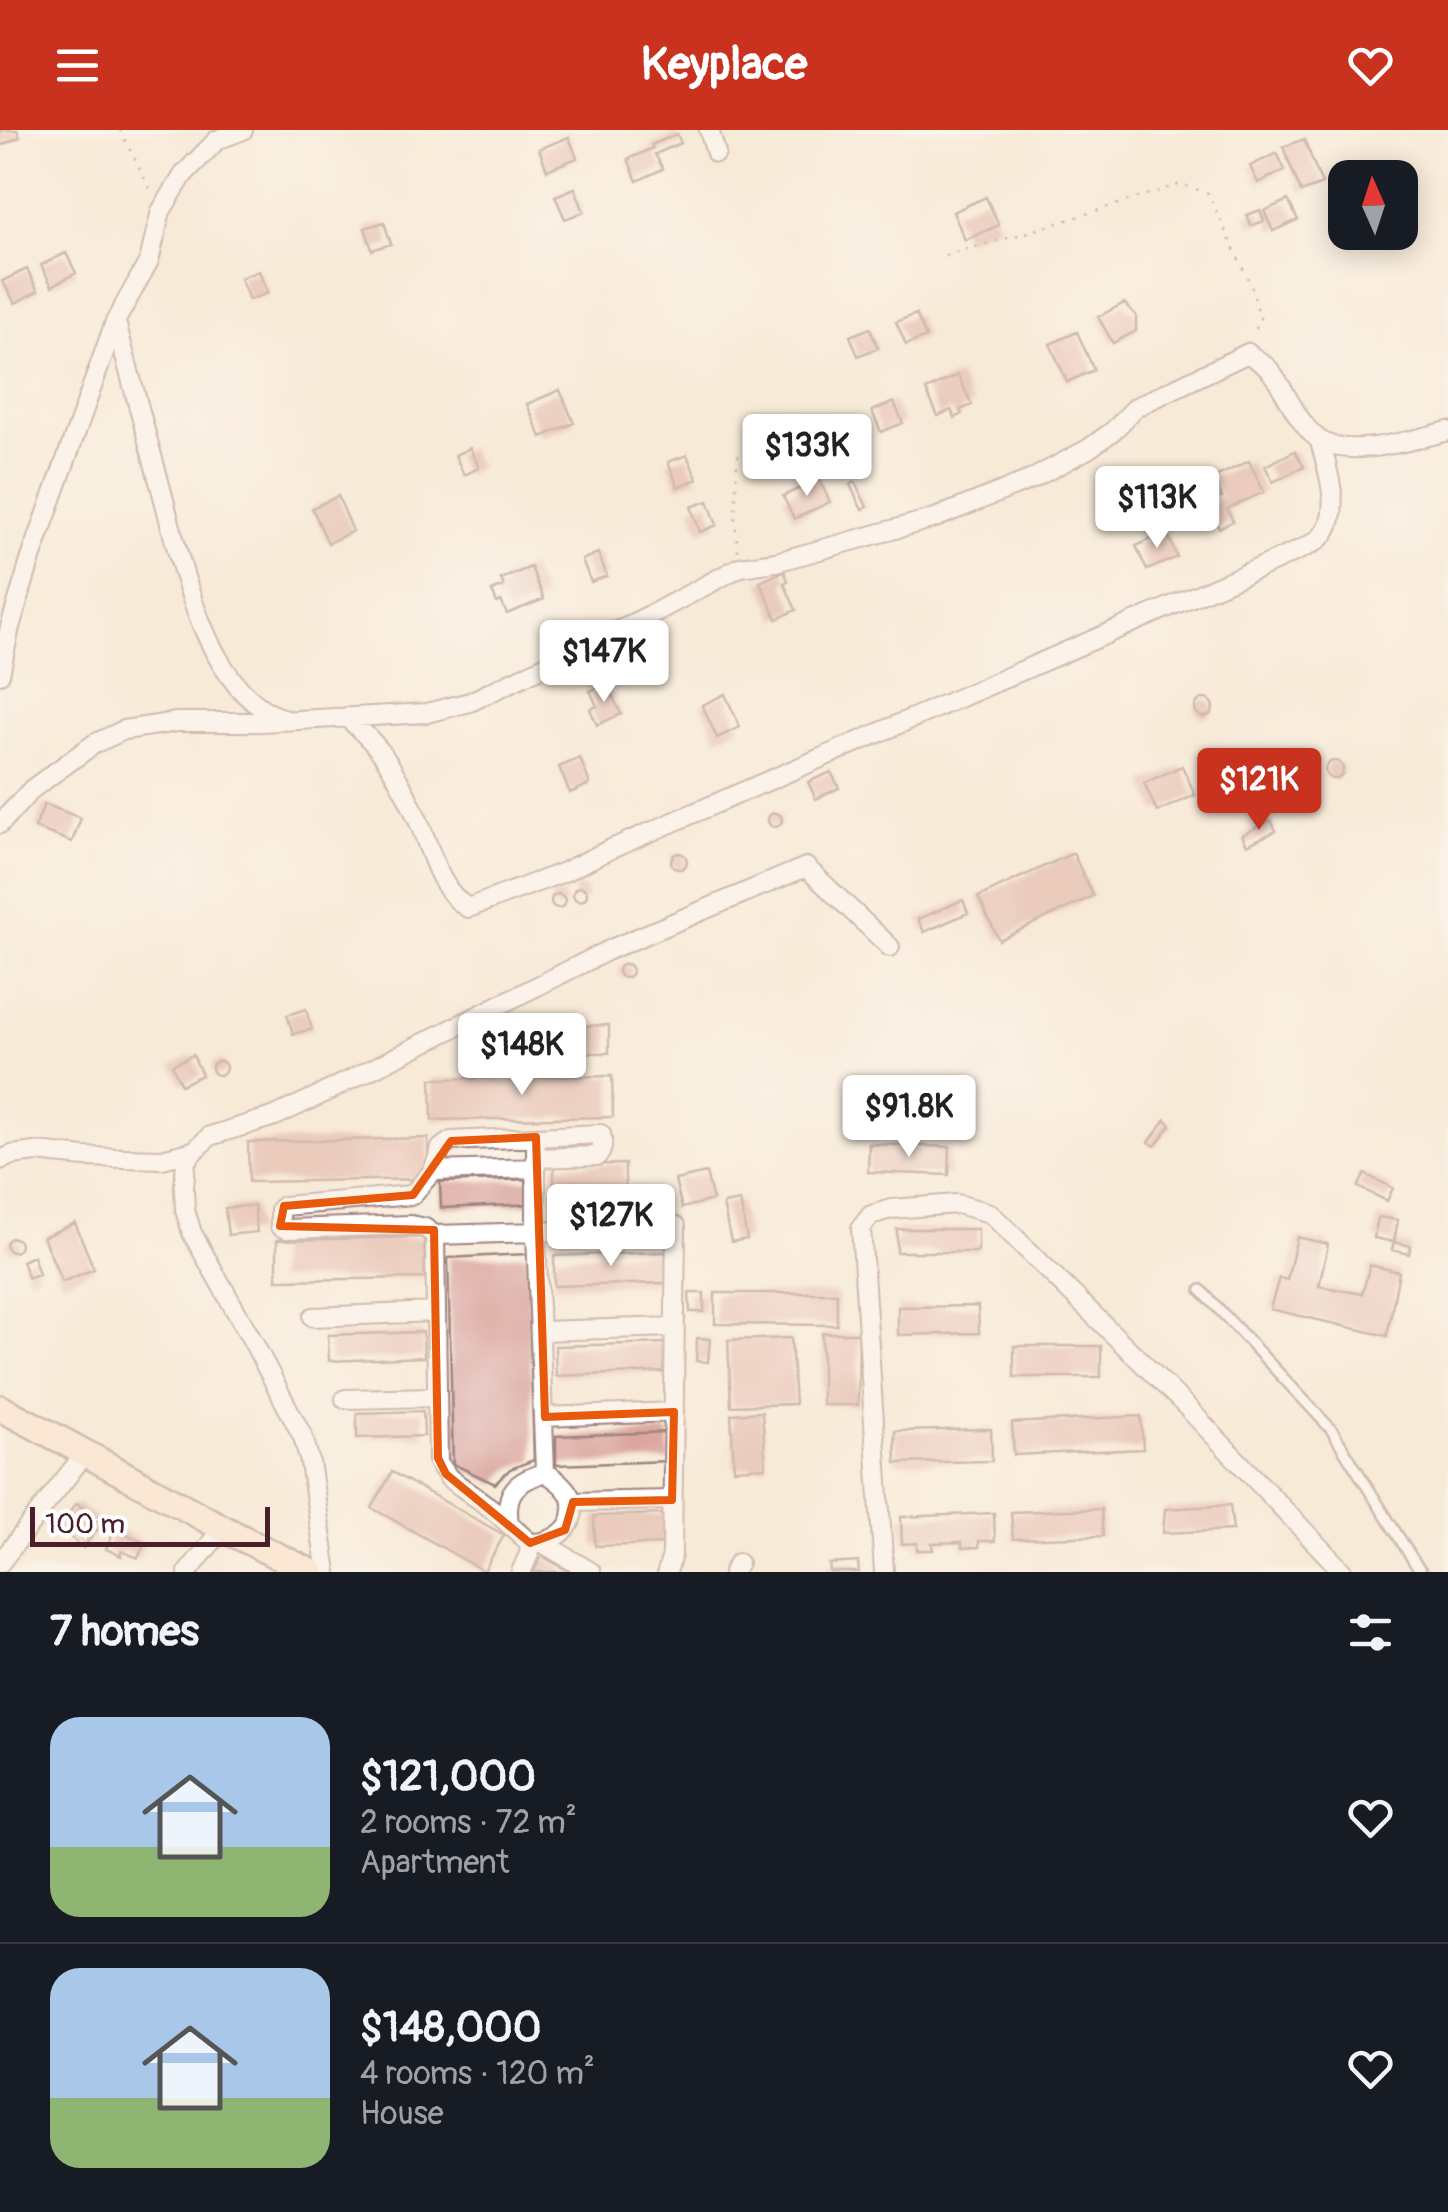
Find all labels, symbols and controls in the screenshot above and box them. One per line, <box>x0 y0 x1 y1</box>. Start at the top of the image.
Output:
text: Keyplace <box>641 37 807 93</box>
icon: menu <box>50 38 105 93</box>
icon: heart <box>1343 38 1398 93</box>
north arrow <box>1328 160 1418 250</box>
map controls <box>1328 160 1418 250</box>
pin: $133K <box>737 414 877 499</box>
text: $133K <box>765 426 849 466</box>
pin: $113K <box>1087 466 1227 551</box>
text: $113K <box>1117 478 1197 518</box>
pin: $147K <box>534 620 674 705</box>
text: $147K <box>562 632 646 672</box>
pin: $121K <box>1189 748 1329 833</box>
text: $121K <box>1219 760 1299 800</box>
pin: $148K <box>452 1013 592 1098</box>
text: $148K <box>480 1025 564 1065</box>
pin: $91.8K <box>828 1075 990 1160</box>
text: $91.8K <box>865 1087 953 1127</box>
pin: $127K <box>541 1184 681 1269</box>
text: $127K <box>569 1196 653 1236</box>
scale bar <box>30 1502 270 1546</box>
text: 100 m <box>45 1507 125 1542</box>
icon: filters <box>1343 1605 1398 1660</box>
text: 7 homes <box>50 1606 199 1658</box>
text: $121,000 <box>360 1751 536 1803</box>
icon: home <box>130 1757 250 1877</box>
icon: heart <box>1343 1790 1398 1845</box>
text: 2 rooms · 72 m² <box>360 1803 577 1843</box>
text: Apartment <box>360 1843 509 1883</box>
text: $148,000 <box>360 2002 541 2054</box>
icon: home <box>130 2008 250 2128</box>
icon: heart <box>1343 2041 1398 2096</box>
text: 4 rooms · 120 m² <box>360 2054 595 2094</box>
text: House <box>360 2094 444 2134</box>

